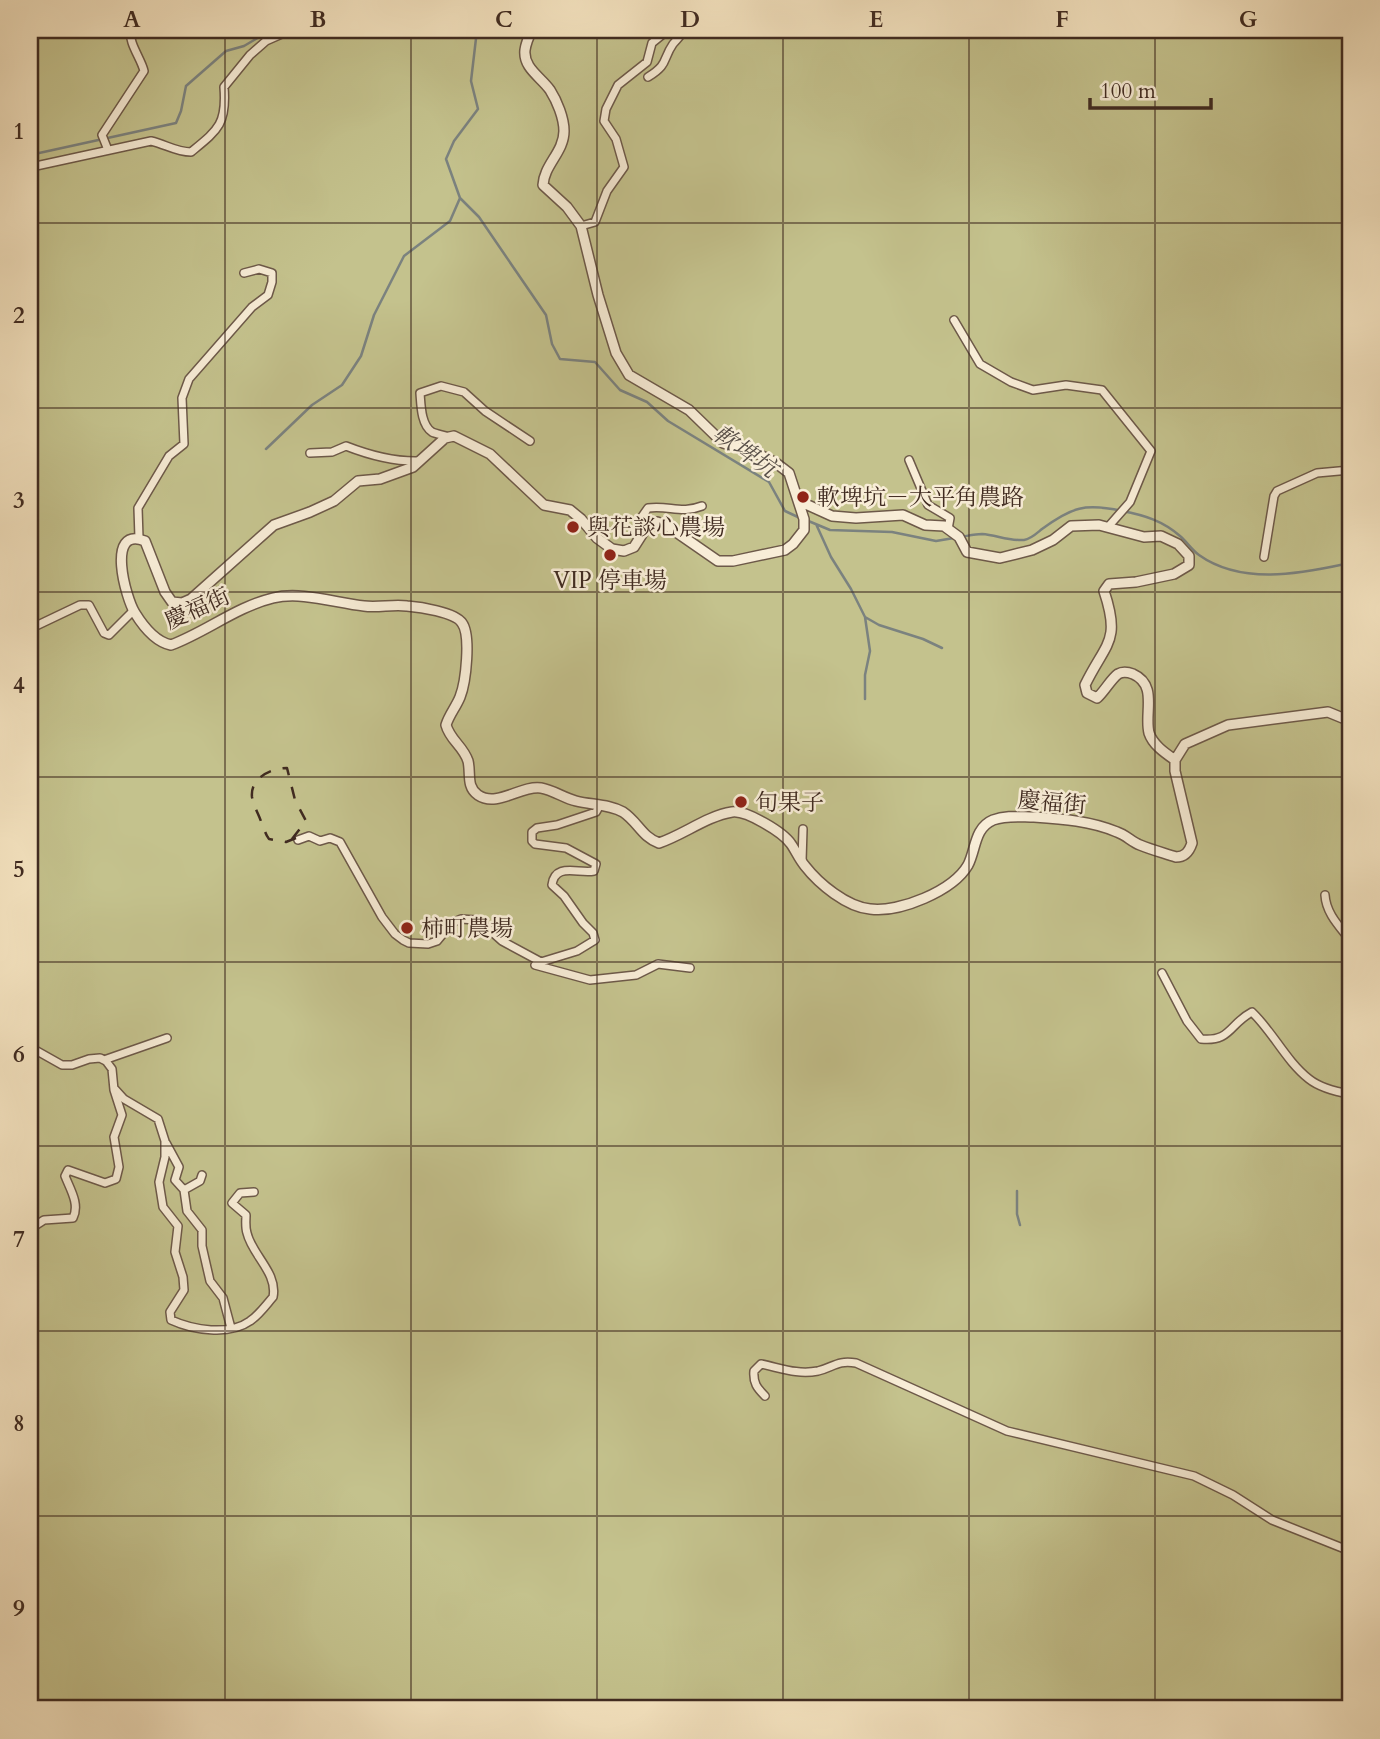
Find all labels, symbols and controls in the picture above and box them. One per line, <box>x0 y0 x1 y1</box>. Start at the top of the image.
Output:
text: A <box>123 4 141 35</box>
text: B <box>310 4 326 35</box>
text: C <box>495 4 513 35</box>
text: D <box>680 4 700 35</box>
text: E <box>869 4 883 35</box>
text: F <box>1055 4 1069 35</box>
text: G <box>1239 4 1258 35</box>
scale bar <box>1090 66 1210 110</box>
text: 100 m <box>1100 77 1156 106</box>
text: 1 <box>13 116 25 147</box>
text: 2 <box>13 300 25 331</box>
water label: 軟埤坑 <box>706 417 787 488</box>
place label: 軟埤坑－大平角農路 <box>817 482 1024 513</box>
text: 3 <box>13 485 25 516</box>
marker: 軟埤坑－大平角農路 <box>795 489 811 505</box>
place label: 與花談心農場 <box>587 512 725 543</box>
marker: 與花談心農場 <box>565 519 581 535</box>
marker: VIP 停車場 <box>602 547 618 563</box>
place label: VIP 停車場 <box>553 565 667 596</box>
street label: 慶福街 <box>159 580 235 637</box>
text: 4 <box>13 670 25 701</box>
street label: 慶福街 <box>1016 784 1088 821</box>
place label: 旬果子 <box>755 787 824 818</box>
marker: 旬果子 <box>733 794 749 810</box>
text: 5 <box>13 854 25 885</box>
place label: 柿町農場 <box>421 913 513 944</box>
marker: 柿町農場 <box>399 920 415 936</box>
text: 6 <box>13 1039 25 1070</box>
text: 7 <box>13 1224 25 1255</box>
text: 8 <box>13 1408 25 1439</box>
text: 9 <box>13 1593 25 1624</box>

